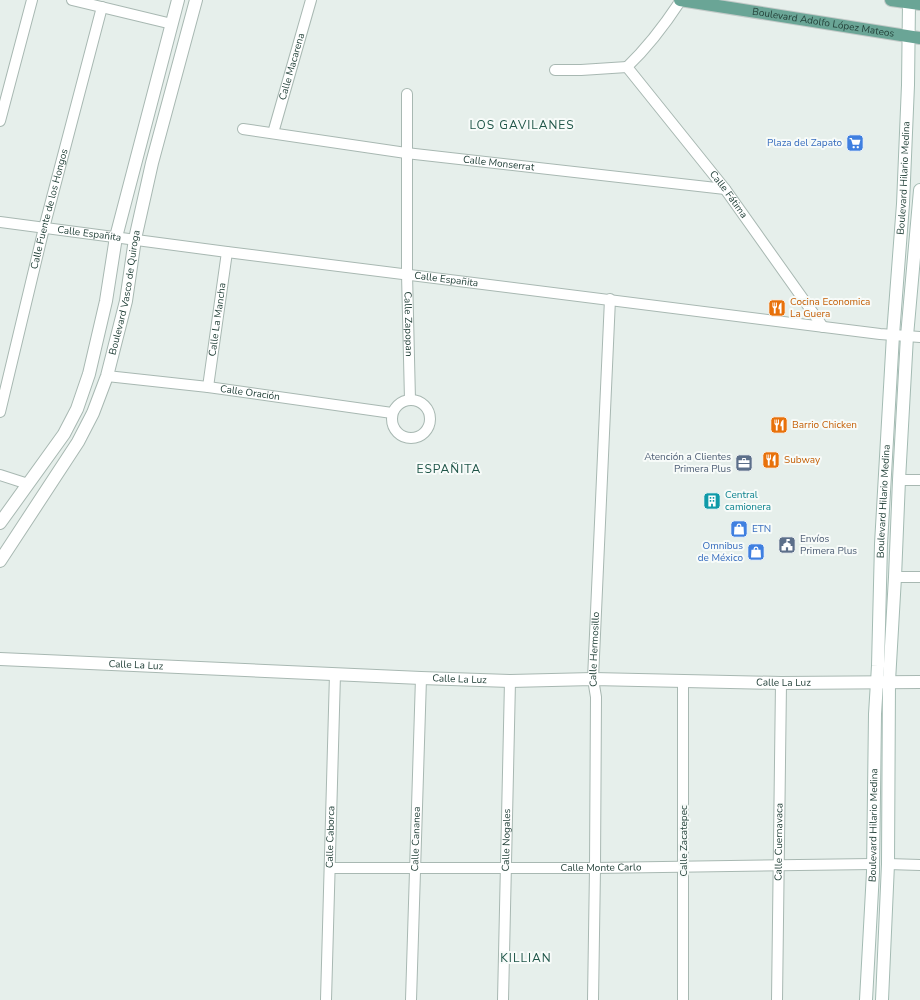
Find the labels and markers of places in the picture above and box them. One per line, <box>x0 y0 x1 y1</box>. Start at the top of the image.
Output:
supermarket icon: Plaza del Zapato <box>845 133 865 153</box>
place label: Plaza del Zapato <box>767 136 842 150</box>
place label: Cocina Economica La Guera <box>790 295 870 321</box>
restaurant icon: Cocina Economica La Guera <box>767 298 787 318</box>
restaurant icon: Barrio Chicken <box>769 415 789 435</box>
place label: Barrio Chicken <box>792 418 857 432</box>
place label: Atención a Clientes Primera Plus <box>644 450 731 476</box>
restaurant icon: Subway <box>761 450 781 470</box>
office icon: Atención a Clientes Primera Plus <box>734 453 754 473</box>
place label: Subway <box>784 453 821 467</box>
place label: Central camionera <box>725 488 771 514</box>
building icon: Central camionera <box>702 491 722 511</box>
shop icon: ETN <box>729 519 749 539</box>
place label: ETN <box>752 522 771 536</box>
place label: Envíos Primera Plus <box>800 532 857 558</box>
public building icon: Envíos Primera Plus <box>777 535 797 555</box>
place label: Omnibus de México <box>698 539 743 565</box>
shop icon: Omnibus de México <box>746 542 766 562</box>

